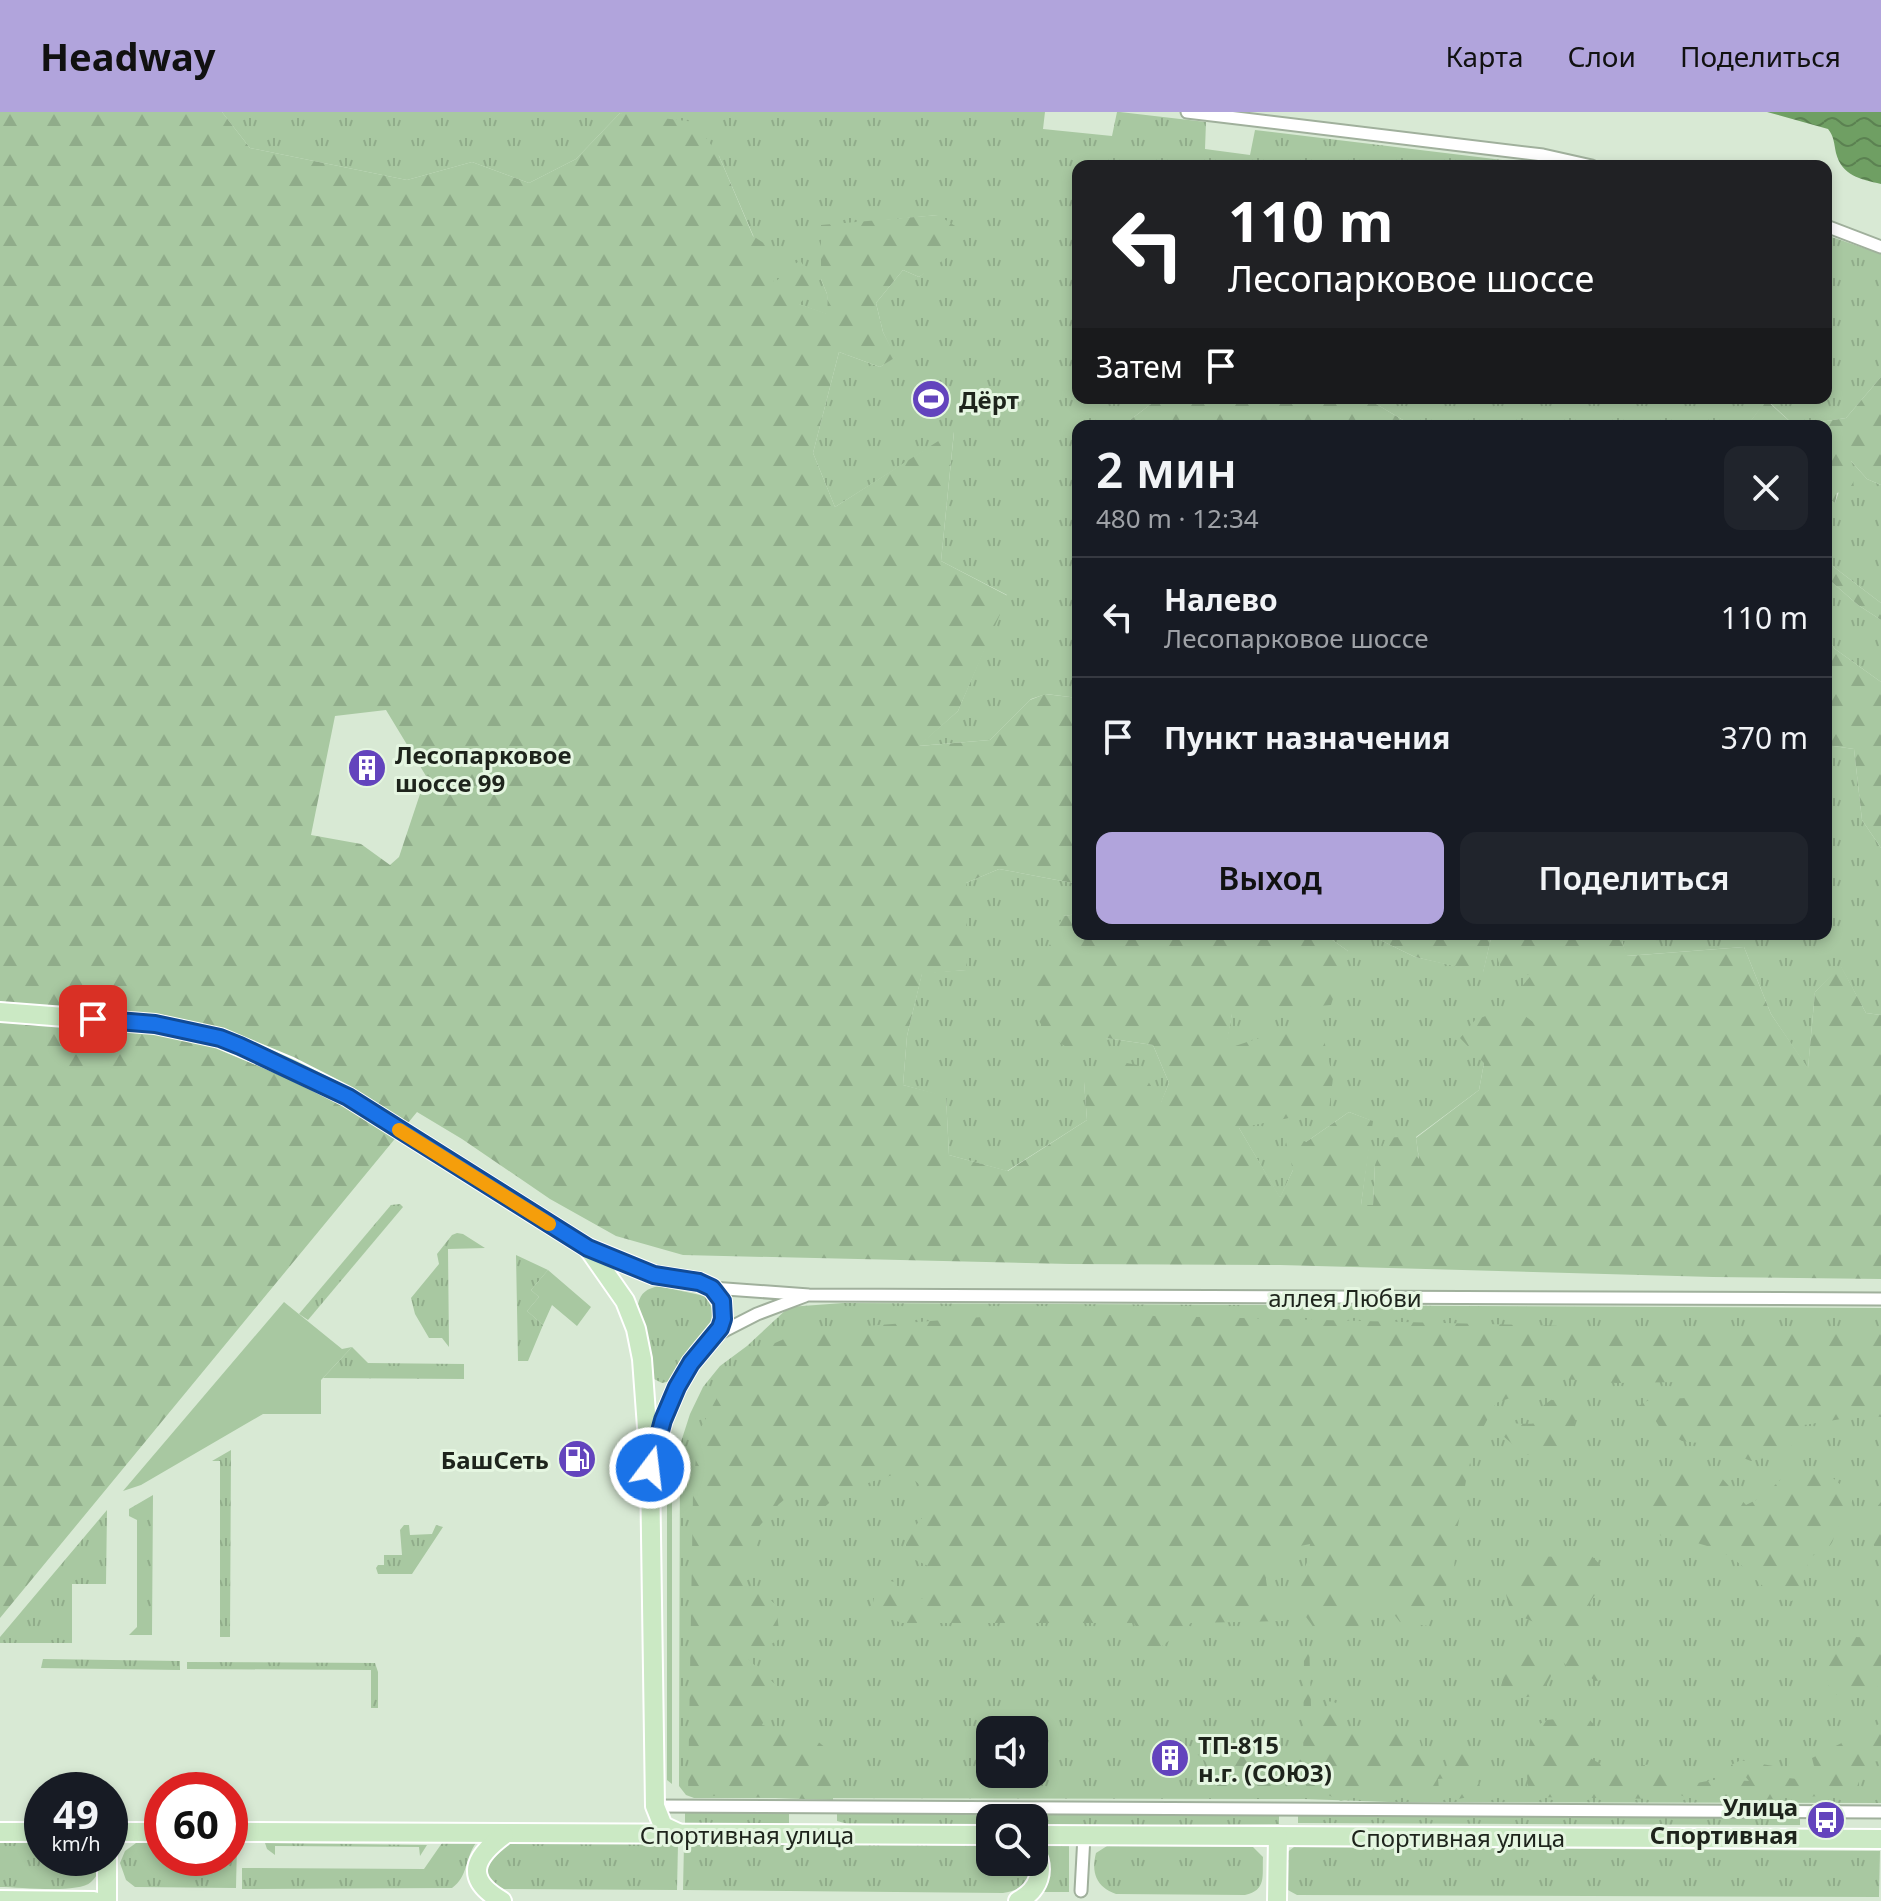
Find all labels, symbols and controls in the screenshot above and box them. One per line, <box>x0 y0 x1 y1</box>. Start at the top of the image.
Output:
text: Headway <box>40 30 216 82</box>
text: Карта <box>1445 37 1524 75</box>
text: Слои <box>1568 37 1636 75</box>
text: Поделиться <box>1680 37 1841 75</box>
text: 110 m <box>1228 182 1393 258</box>
icon: left <box>1096 192 1200 296</box>
text: Лесопарковое шоссе <box>1228 254 1594 303</box>
icon: arrive <box>1199 344 1243 388</box>
text: Затем <box>1096 346 1183 387</box>
sports icon: Дёрт <box>910 378 952 420</box>
place label: Дёрт <box>959 383 1019 416</box>
text: 2 мин <box>1096 437 1237 502</box>
button: close <box>1724 446 1808 530</box>
text: 480 m · 12:34 <box>1096 500 1259 536</box>
text: Налево <box>1164 579 1278 620</box>
icon: left <box>1096 595 1140 639</box>
text: 110 m <box>1721 597 1808 638</box>
text: Лесопарковое шоссе <box>1164 620 1429 656</box>
icon: arrive <box>1096 715 1140 759</box>
text: Пункт назначения <box>1164 717 1450 758</box>
text: 370 m <box>1721 717 1808 758</box>
place label: Лесопарковое шоссе 99 <box>395 738 571 799</box>
building icon: Лесопарковое шоссе 99 <box>346 747 388 789</box>
button: Выход <box>1096 832 1444 924</box>
button: Поделиться <box>1460 832 1808 924</box>
pin <box>59 985 127 1053</box>
icon: arrive <box>71 997 115 1041</box>
street label: аллея Любви <box>1268 1281 1422 1314</box>
position arrow <box>608 1426 692 1510</box>
fuel station icon: БашСеть <box>556 1438 598 1480</box>
place label: БашСеть <box>441 1443 549 1476</box>
map controls <box>976 1716 1048 1876</box>
button: sound <box>976 1716 1048 1788</box>
place label: ТП-815 н.г. (СОЮЗ) <box>1198 1728 1332 1789</box>
building icon: ТП-815 н.г. (СОЮЗ) <box>1149 1737 1191 1779</box>
speed limit sign: 60 <box>144 1772 248 1876</box>
text: 49 <box>53 1786 99 1841</box>
place label: Улица Спортивная <box>1650 1790 1798 1851</box>
bus stop icon: Улица Спортивная <box>1805 1799 1847 1841</box>
button: search <box>976 1804 1048 1876</box>
street label: Спортивная улица <box>640 1818 854 1851</box>
street label: Спортивная улица <box>1351 1821 1565 1854</box>
text: km/h <box>51 1830 101 1857</box>

